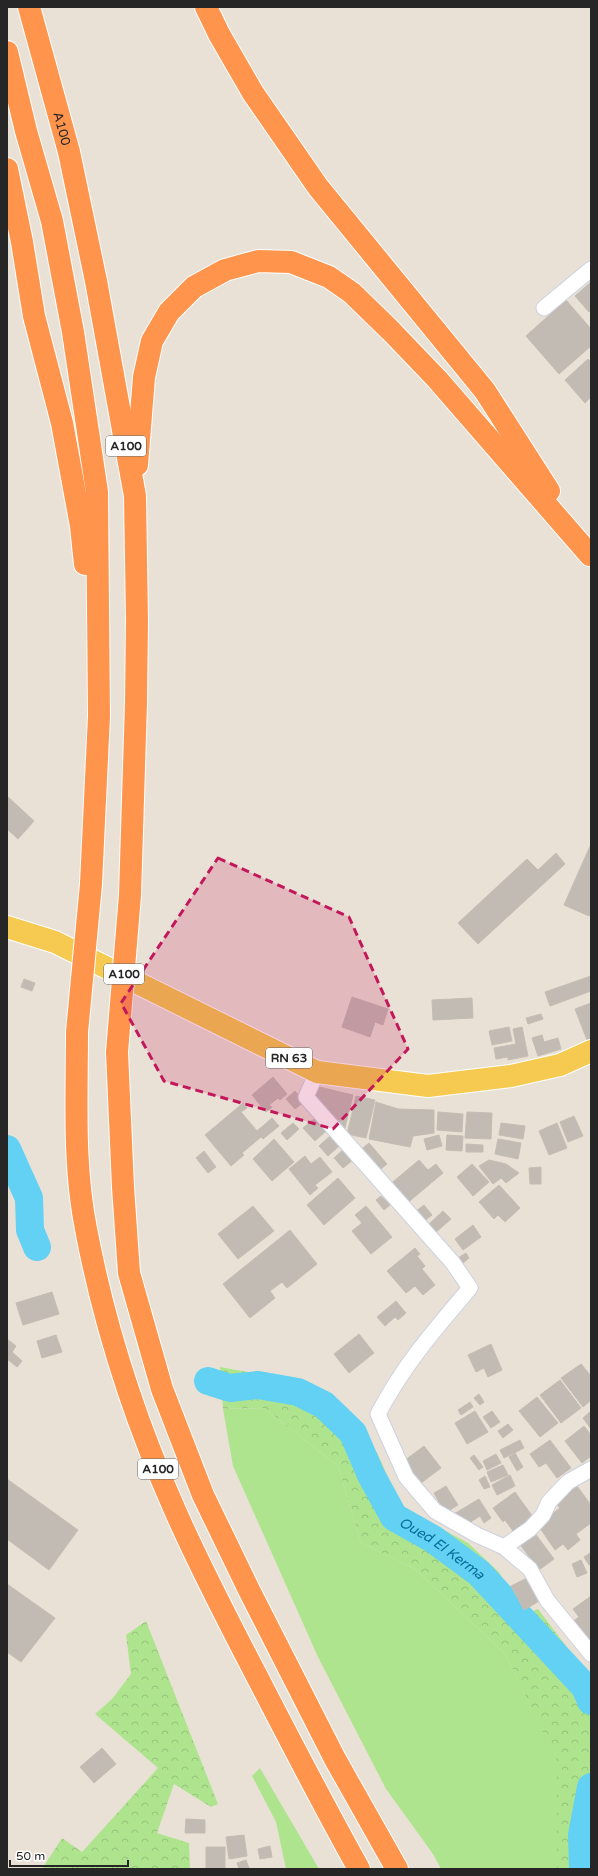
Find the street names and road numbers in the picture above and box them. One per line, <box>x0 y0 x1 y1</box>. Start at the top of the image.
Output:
street label: A100 <box>49 110 74 147</box>
road number: A100 <box>106 436 146 456</box>
road number: A100 <box>104 964 144 984</box>
road number: RN 63 <box>266 1048 312 1068</box>
road number: A100 <box>138 1459 178 1479</box>

